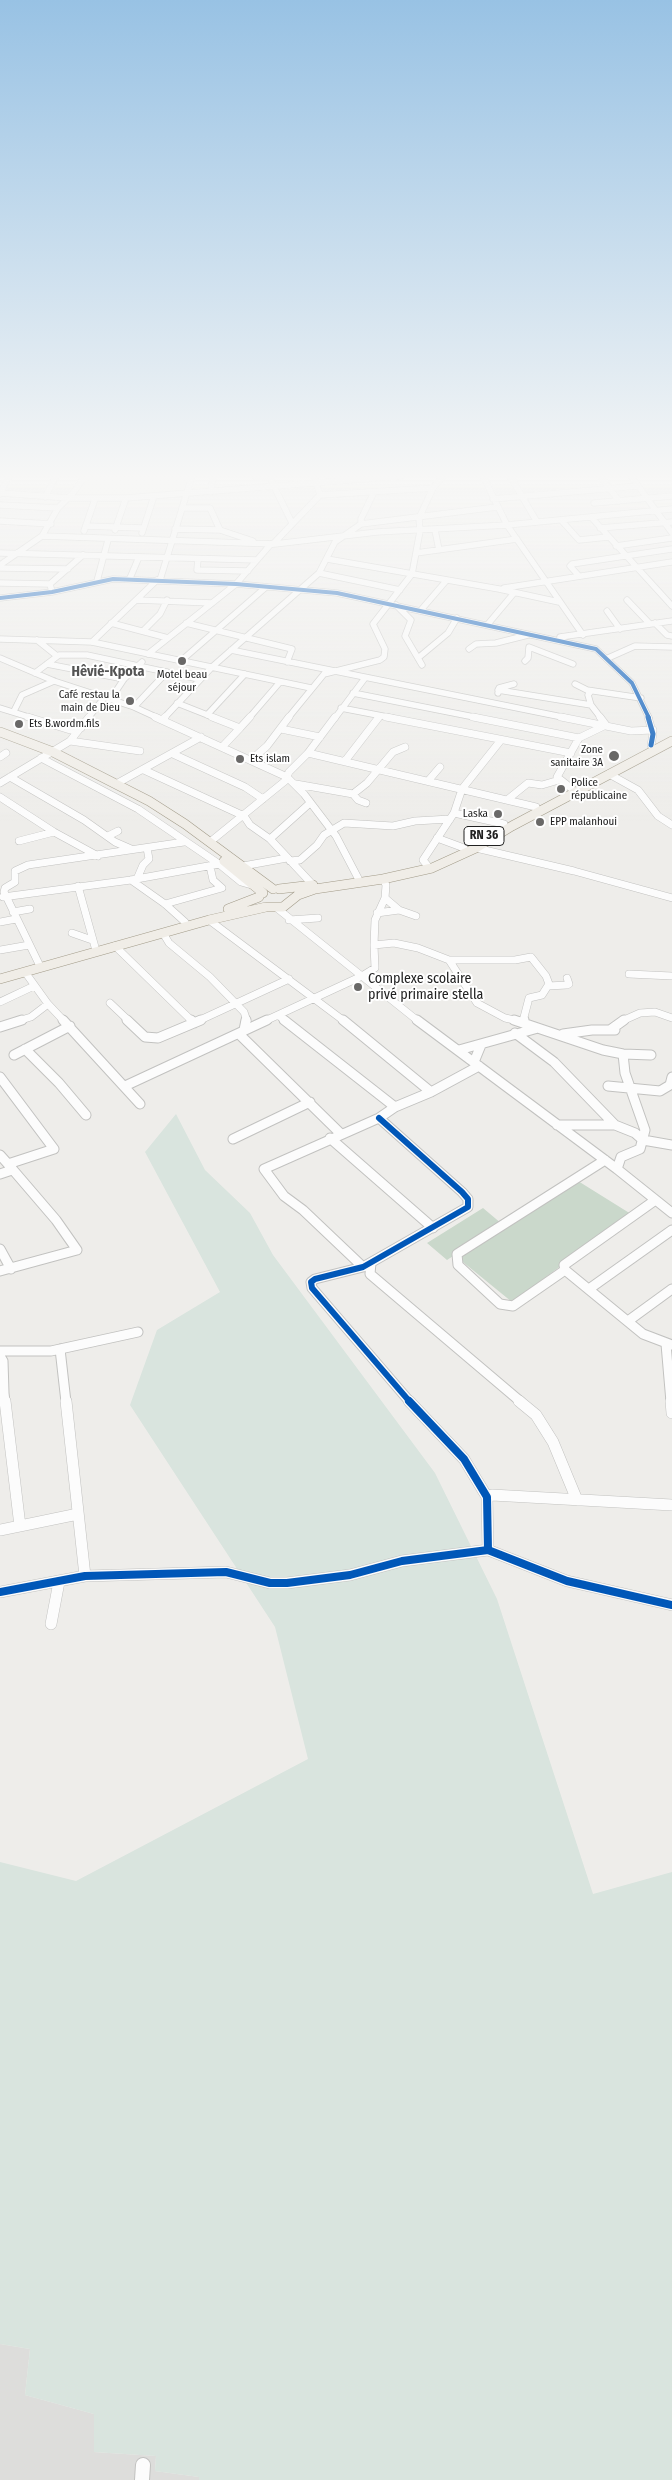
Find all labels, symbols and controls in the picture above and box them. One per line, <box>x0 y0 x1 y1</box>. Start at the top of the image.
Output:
marker: Motel beau séjour <box>176 655 188 667</box>
district label: Hêvié-Kpota <box>72 664 144 680</box>
place label: Motel beau séjour <box>157 668 207 694</box>
place label: Café restau la main de Dieu <box>59 688 120 714</box>
marker: Café restau la main de Dieu <box>124 695 136 707</box>
place label: Ets B.wordm.fils <box>29 717 99 731</box>
marker: Ets B.wordm.fils <box>13 718 25 730</box>
place label: Zone sanitaire 3A <box>550 743 603 769</box>
marker: Zone sanitaire 3A <box>607 749 621 763</box>
place label: Ets islam <box>250 752 290 766</box>
marker: Ets islam <box>234 753 246 765</box>
place label: Police républicaine <box>571 776 627 802</box>
marker: Police républicaine <box>555 783 567 795</box>
place label: Laska <box>463 807 488 821</box>
marker: Laska <box>492 808 504 820</box>
place label: EPP malanhoui <box>550 815 617 829</box>
marker: EPP malanhoui <box>534 816 546 828</box>
road number: RN 36 <box>464 826 504 846</box>
place label: Complexe scolaire privé primaire stella <box>368 971 483 1004</box>
marker: Complexe scolaire privé primaire stella <box>352 981 364 993</box>

